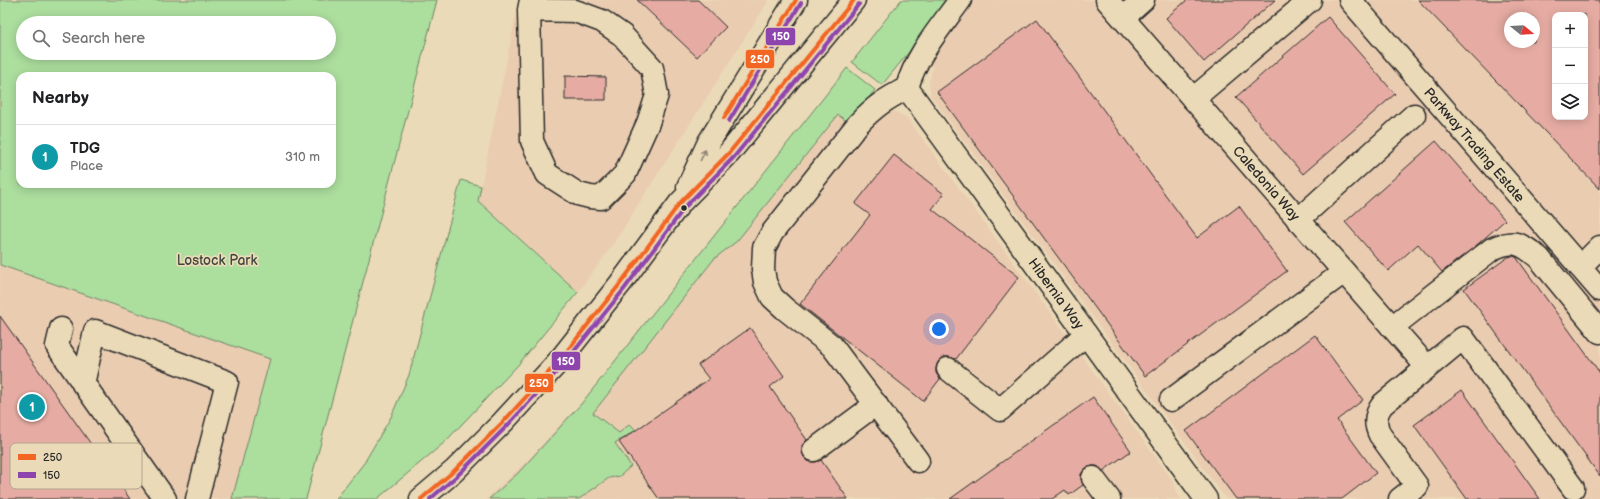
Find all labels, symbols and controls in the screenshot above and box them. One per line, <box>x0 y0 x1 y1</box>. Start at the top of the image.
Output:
north arrow <box>1504 12 1540 48</box>
map controls <box>1552 12 1588 120</box>
button: + <box>1552 12 1588 48</box>
search box <box>16 16 336 60</box>
icon: search <box>30 27 52 49</box>
line badge: 150 <box>765 27 796 46</box>
text: Search here <box>62 29 145 48</box>
text: 150 <box>772 30 790 43</box>
button: − <box>1552 48 1588 84</box>
line badge: 250 <box>745 49 775 69</box>
text: 250 <box>750 53 770 66</box>
street label: Parkway Trading Estate <box>1420 84 1528 206</box>
button: layers <box>1552 84 1588 120</box>
text: Nearby <box>32 88 89 108</box>
text: TDG <box>70 139 100 158</box>
street label: Caledonia Way <box>1229 143 1304 225</box>
text: 1 <box>42 149 48 165</box>
text: 310 m <box>285 149 320 165</box>
one-way arrow <box>700 149 707 161</box>
text: Place <box>70 158 103 174</box>
unlabelled marker <box>679 203 689 213</box>
park label: Lostock Park <box>177 252 257 269</box>
street label: Hibernia Way <box>1025 255 1088 333</box>
your location <box>929 319 949 339</box>
line badge: 150 <box>551 351 581 371</box>
text: 150 <box>557 355 575 368</box>
line badge: 250 <box>524 373 554 393</box>
text: 250 <box>529 377 549 390</box>
pin: 1 <box>19 392 45 422</box>
legend <box>10 443 142 489</box>
text: 250 <box>43 451 63 464</box>
text: 150 <box>43 469 61 482</box>

